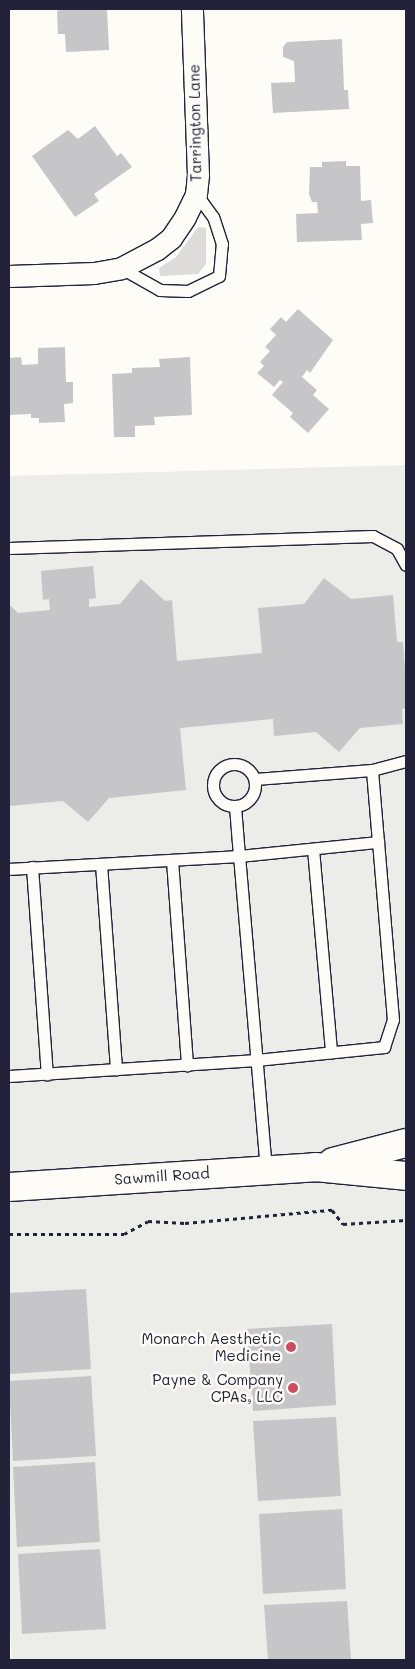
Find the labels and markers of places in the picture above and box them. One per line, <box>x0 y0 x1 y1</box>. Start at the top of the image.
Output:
place label: Monarch Aesthetic Medicine <box>142 1329 281 1364</box>
marker: Monarch Aesthetic Medicine <box>285 1341 297 1353</box>
place label: Payne & Company CPAs, LLC <box>152 1370 283 1405</box>
marker: Payne & Company CPAs, LLC <box>287 1382 299 1394</box>

